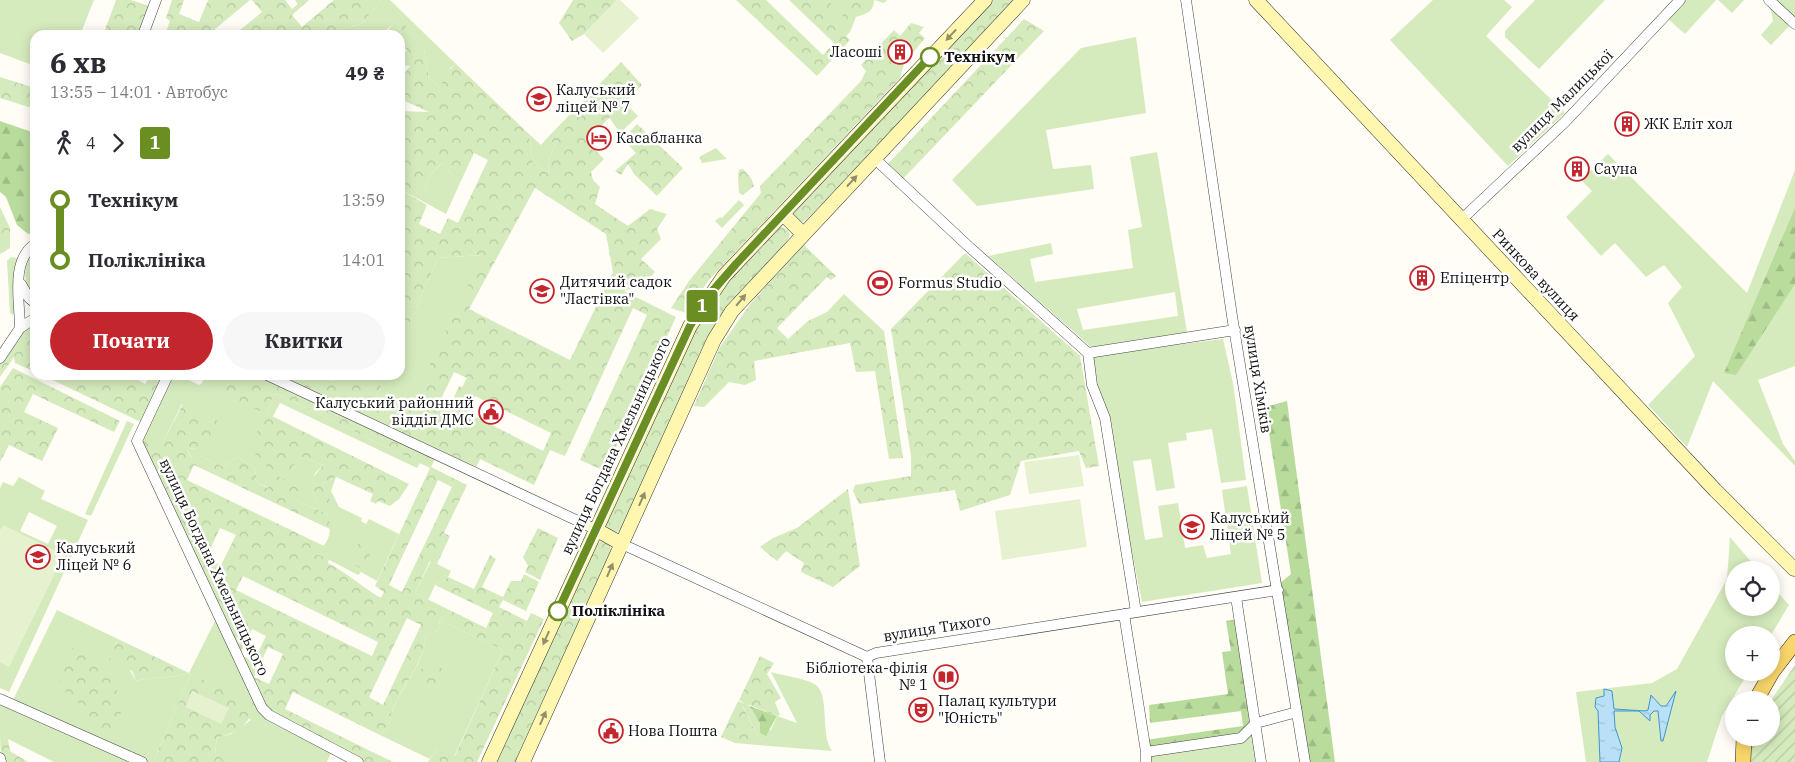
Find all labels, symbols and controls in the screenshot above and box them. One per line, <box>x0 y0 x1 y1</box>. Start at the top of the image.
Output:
one-way arrow <box>945 29 957 41</box>
building icon: Ласоші <box>887 39 913 65</box>
place label: Ласоші <box>830 42 882 61</box>
text: 6 хв <box>50 44 107 81</box>
street label: вулиця Малицької <box>1506 45 1617 156</box>
marker: Технікум <box>920 47 940 67</box>
place label: Технікум <box>944 47 1015 66</box>
text: 49 ₴ <box>345 61 385 85</box>
place label: Калуський ліцей № 7 <box>556 80 636 116</box>
text: 13:55 – 14:01 · Автобус <box>50 82 228 102</box>
school or university icon: Калуський ліцей № 7 <box>526 86 552 112</box>
building icon: ЖК Еліт хол <box>1614 111 1640 137</box>
place label: ЖК Еліт хол <box>1644 114 1733 133</box>
hotel icon: Касабланка <box>586 125 612 151</box>
place label: Касабланка <box>616 128 702 147</box>
icon: walk <box>50 129 78 157</box>
icon: forward <box>104 129 132 157</box>
text: 1 <box>150 131 160 154</box>
text: 4 <box>86 133 96 153</box>
building icon: Сауна <box>1564 156 1590 182</box>
place label: Сауна <box>1594 159 1638 178</box>
one-way arrow <box>846 175 858 187</box>
text: Технікум <box>88 188 178 212</box>
text: 13:59 <box>342 190 385 210</box>
street label: Ринкова вулиця <box>1489 224 1584 325</box>
text: Поліклініка <box>88 248 206 272</box>
text: 14:01 <box>342 250 385 270</box>
building icon: Епіцентр <box>1409 265 1435 291</box>
place label: Епіцентр <box>1440 268 1509 287</box>
sports icon: Formus Studio <box>867 270 893 296</box>
place label: Дитячий садок "Ластівка" <box>560 272 672 308</box>
place label: Formus Studio <box>898 273 1002 292</box>
school or university icon: Дитячий садок "Ластівка" <box>529 278 555 304</box>
line badge: 1 <box>686 290 718 322</box>
one-way arrow <box>736 293 747 306</box>
text: 1 <box>697 294 707 317</box>
button: Почати <box>50 312 213 370</box>
button: Квитки <box>223 312 385 370</box>
street label: вулиця Хіміків <box>1241 323 1276 434</box>
street label: вулиця Богдана Хмельницького <box>557 334 674 558</box>
place label: Калуський районний відділ ДМС <box>315 393 474 429</box>
public building icon: Калуський районний відділ ДМС <box>478 399 504 425</box>
street label: вулиця Богдана Хмельницького <box>156 455 273 679</box>
one-way arrow <box>638 492 646 507</box>
place label: Калуський Ліцей № 5 <box>1210 508 1290 544</box>
school or university icon: Калуський Ліцей № 5 <box>1179 514 1205 540</box>
place label: Калуський Ліцей № 6 <box>56 538 136 574</box>
school or university icon: Калуський Ліцей № 6 <box>25 544 51 570</box>
map controls <box>1725 561 1780 746</box>
button: locate <box>1725 561 1780 616</box>
one-way arrow <box>606 563 614 577</box>
marker: Поліклініка <box>548 601 568 621</box>
place label: Поліклініка <box>572 601 665 620</box>
street label: вулиця Тихого <box>882 610 992 645</box>
button: + <box>1725 626 1780 681</box>
one-way arrow <box>542 630 550 645</box>
place label: Бібліотека-філія № 1 <box>806 658 928 694</box>
library icon: Бібліотека-філія № 1 <box>933 664 959 690</box>
place label: Палац культури "Юність" <box>938 691 1057 727</box>
button: − <box>1725 691 1780 746</box>
theatre icon: Палац культури "Юність" <box>908 697 934 723</box>
one-way arrow <box>539 711 547 725</box>
public building icon: Нова Пошта <box>598 718 624 744</box>
place label: Нова Пошта <box>628 721 718 740</box>

